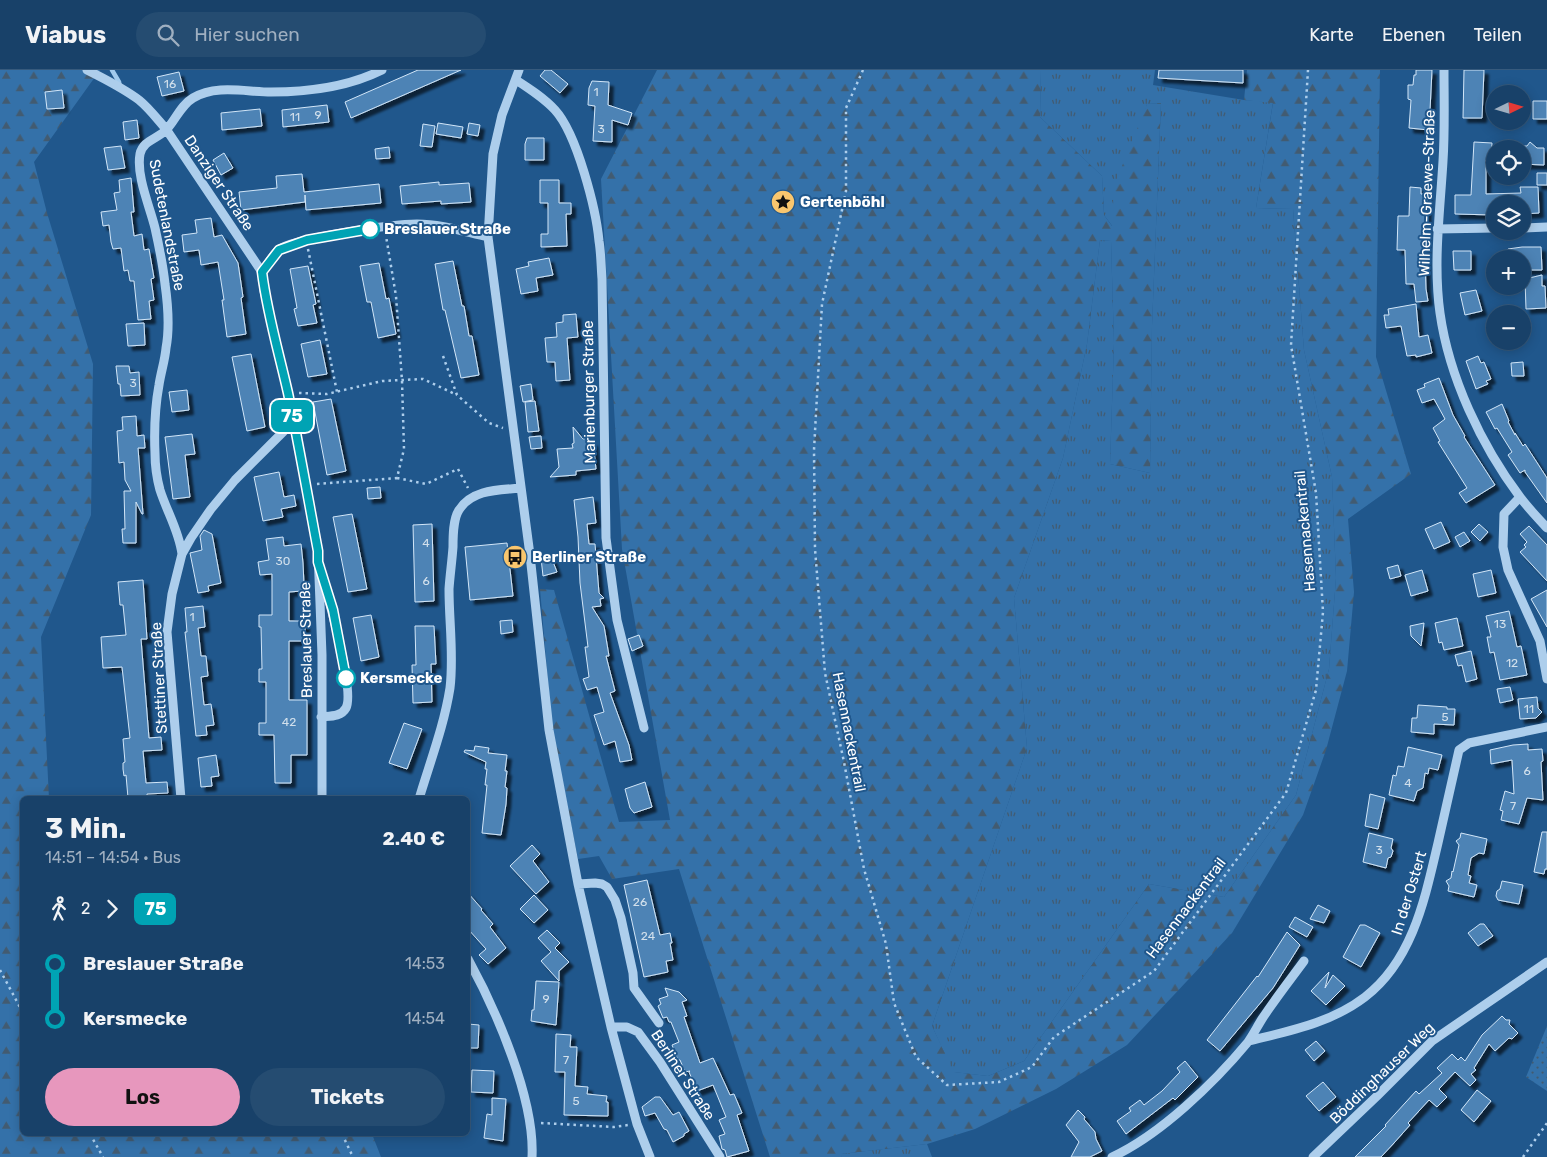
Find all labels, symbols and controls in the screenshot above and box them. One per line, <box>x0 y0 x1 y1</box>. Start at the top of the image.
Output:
search box <box>136 12 486 57</box>
text: Viabus <box>25 21 106 49</box>
icon: search <box>154 21 182 49</box>
text: Hier suchen <box>194 23 300 46</box>
text: Karte <box>1309 24 1354 46</box>
text: Ebenen <box>1382 24 1446 46</box>
text: Teilen <box>1474 24 1522 46</box>
house number: 16 <box>164 77 176 91</box>
house number: 1 <box>593 85 599 99</box>
north arrow <box>1486 85 1531 130</box>
map controls <box>1486 85 1531 350</box>
house number: 9 <box>314 108 322 122</box>
street label: Wilhelm-Graewe-Straße <box>1415 109 1439 277</box>
house number: 11 <box>290 110 300 124</box>
house number: 3 <box>597 122 605 136</box>
street label: Danziger Straße <box>180 132 258 234</box>
button: locate <box>1486 140 1531 185</box>
street label: Sudetenlandstraße <box>145 158 189 292</box>
place icon: Gertenböhl <box>770 189 796 215</box>
place label: Gertenböhl <box>800 193 885 211</box>
button: layers <box>1486 195 1531 240</box>
marker: Breslauer Straße <box>360 219 380 239</box>
place label: Breslauer Straße <box>384 220 511 238</box>
button: + <box>1486 250 1531 295</box>
button: − <box>1486 305 1531 350</box>
street label: Marienburger Straße <box>579 320 599 464</box>
house number: 3 <box>129 376 137 390</box>
line badge: 75 <box>270 400 314 432</box>
text: 75 <box>281 405 303 427</box>
street label: Hasennackentrail <box>1291 470 1319 592</box>
house number: 4 <box>422 536 430 550</box>
bus stop icon: Berliner Straße <box>502 544 528 570</box>
place label: Berliner Straße <box>532 548 646 566</box>
house number: 30 <box>276 554 290 568</box>
house number: 6 <box>422 574 430 588</box>
street label: Breslauer Straße <box>296 582 316 698</box>
house number: 1 <box>189 610 195 624</box>
house number: 13 <box>1494 617 1506 631</box>
street label: Stettiner Straße <box>147 622 171 734</box>
house number: 12 <box>1506 656 1518 670</box>
marker: Kersmecke <box>336 668 356 688</box>
place label: Kersmecke <box>360 669 442 687</box>
street label: Hasennackentrail <box>829 671 869 793</box>
house number: 11 <box>1524 702 1534 716</box>
house number: 5 <box>1441 710 1449 724</box>
house number: 42 <box>282 715 296 729</box>
house number: 6 <box>1523 764 1531 778</box>
house number: 4 <box>1404 776 1412 790</box>
house number: 7 <box>1510 799 1516 813</box>
text: 3 Min. <box>45 812 127 845</box>
text: 2.40 € <box>383 827 445 850</box>
house number: 3 <box>1375 843 1383 857</box>
text: 14:51 – 14:54 · Bus <box>45 848 181 867</box>
street label: In der Ostert <box>1388 849 1430 937</box>
street label: Hasennackentrail <box>1142 854 1230 962</box>
icon: walk <box>45 895 73 923</box>
icon: forward <box>98 895 126 923</box>
house number: 26 <box>633 895 647 909</box>
text: 75 <box>144 898 166 920</box>
text: 2 <box>81 899 90 918</box>
house number: 24 <box>641 929 656 943</box>
text: Breslauer Straße <box>83 952 244 975</box>
text: 14:53 <box>405 954 445 973</box>
house number: 9 <box>542 992 550 1006</box>
text: Kersmecke <box>83 1007 187 1030</box>
text: 14:54 <box>405 1009 445 1028</box>
street label: Böddinghauser Weg <box>1326 1018 1438 1128</box>
street label: Berliner Straße <box>647 1026 719 1124</box>
house number: 7 <box>563 1053 569 1067</box>
button: Los <box>45 1068 240 1126</box>
button: Tickets <box>250 1068 445 1126</box>
house number: 5 <box>572 1094 580 1108</box>

